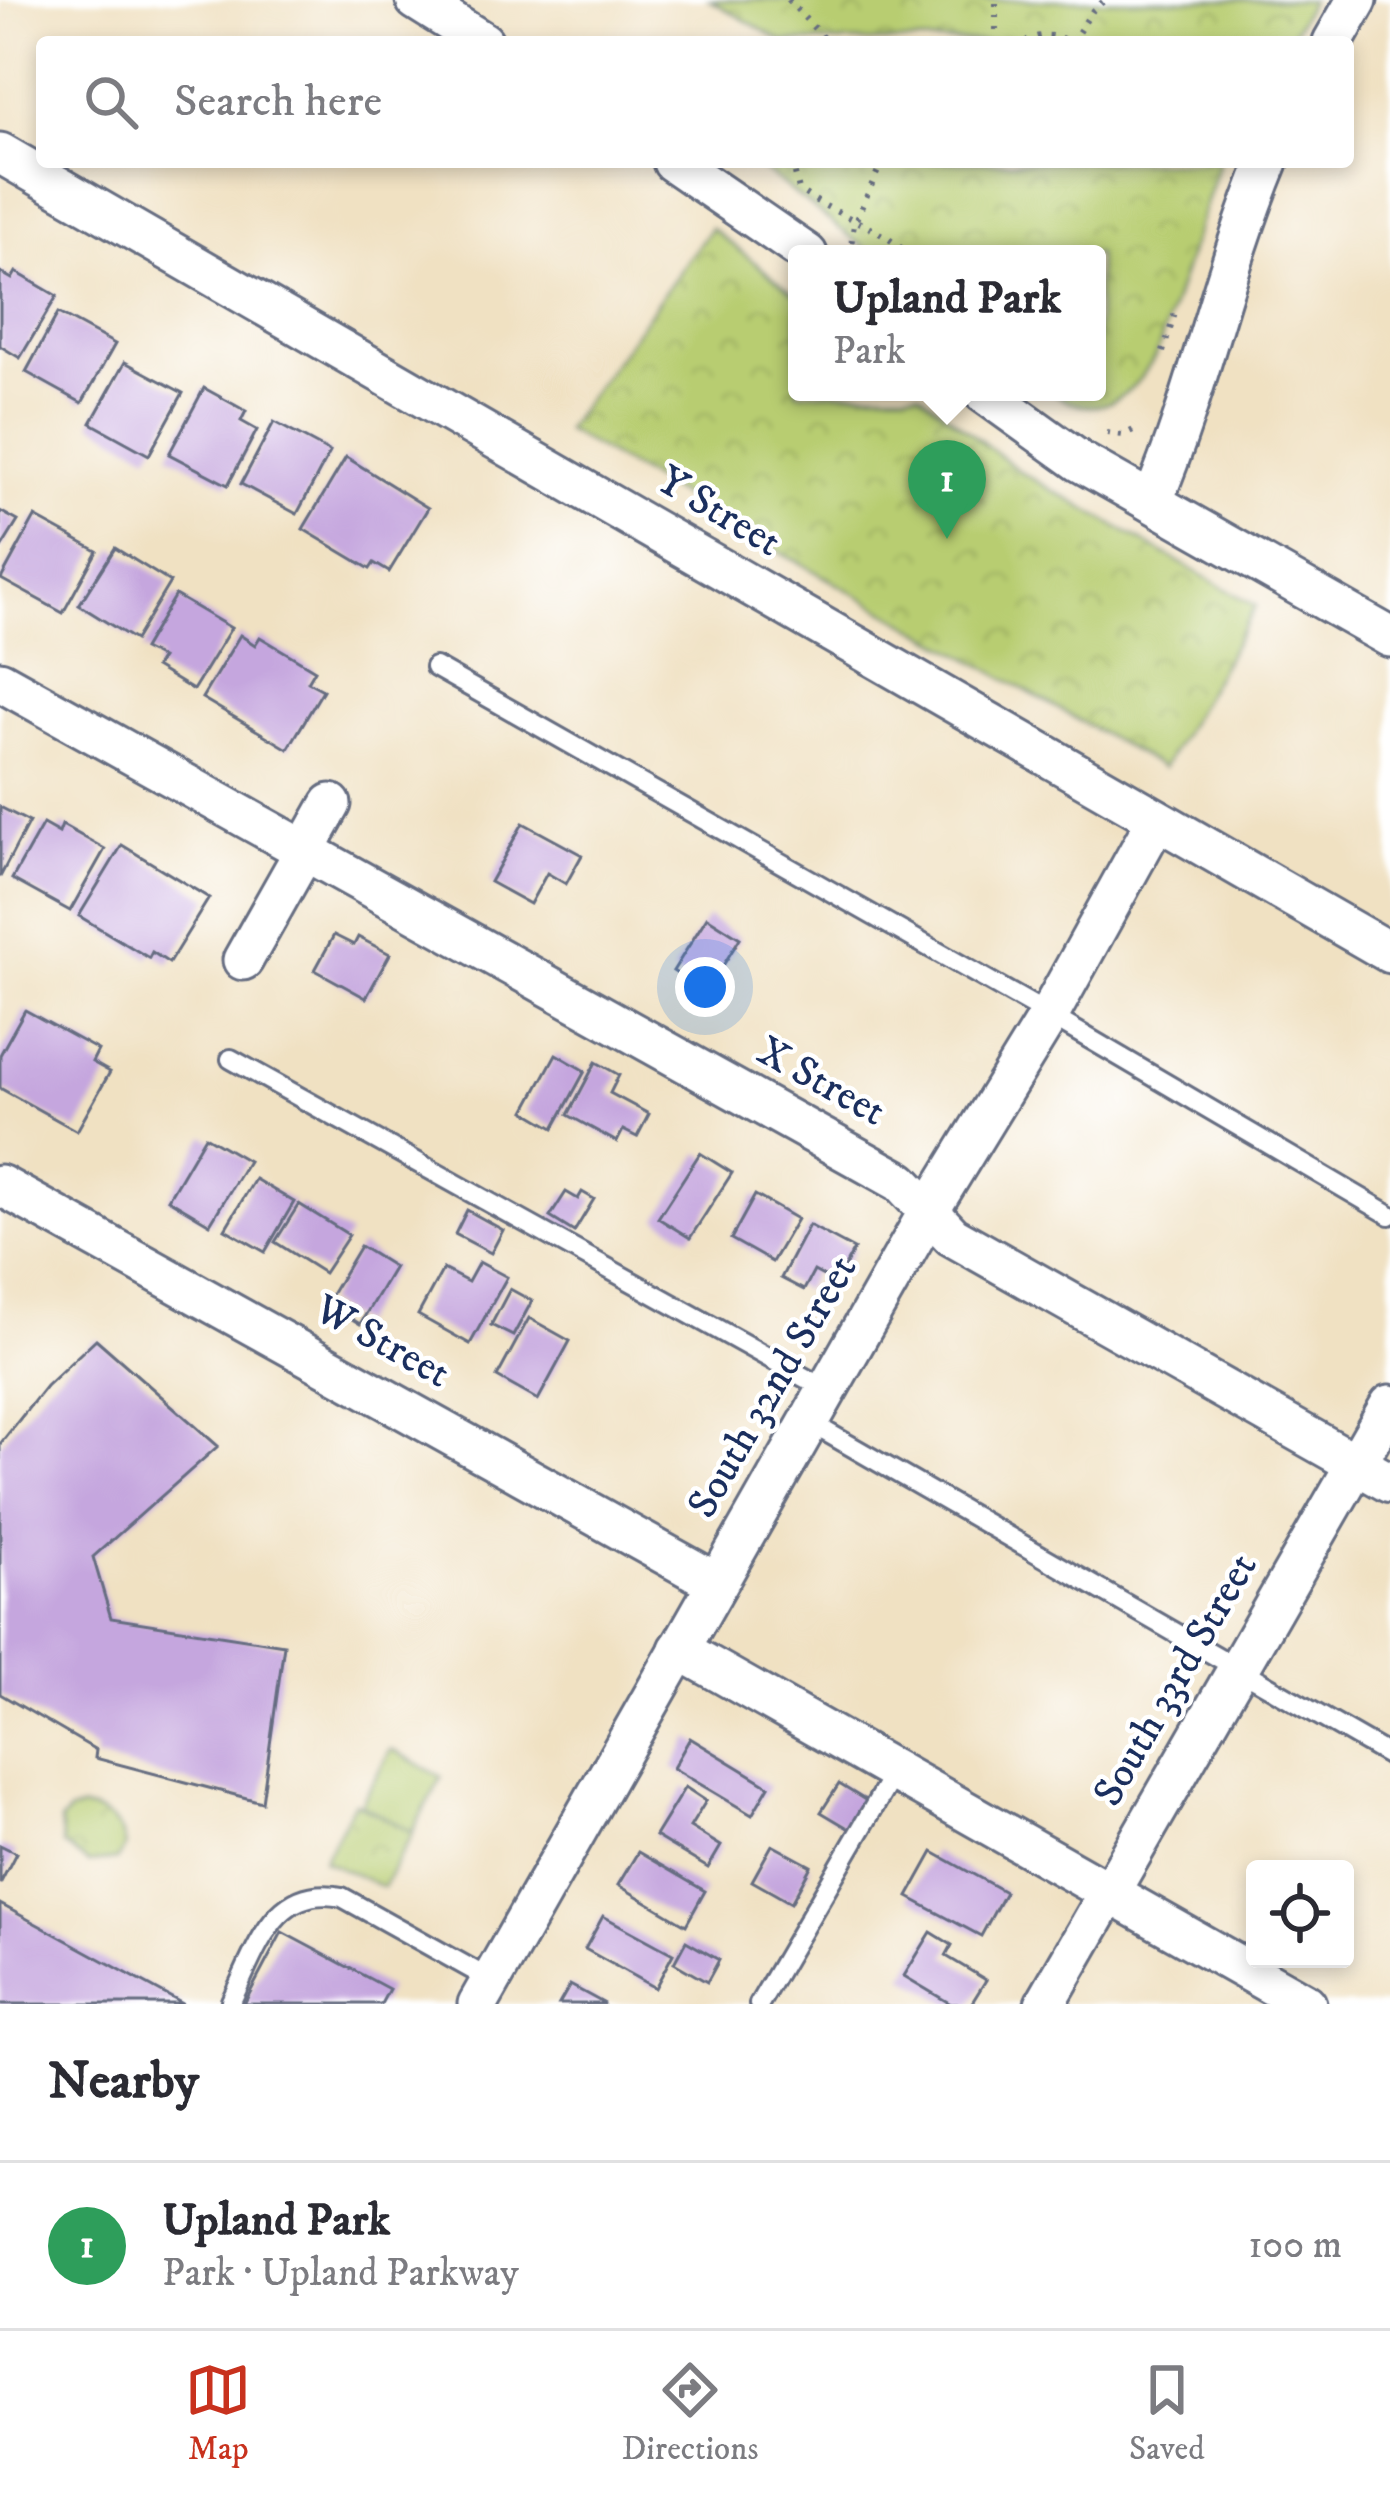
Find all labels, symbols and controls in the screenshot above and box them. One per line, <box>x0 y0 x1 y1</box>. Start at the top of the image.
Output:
search box <box>36 36 1354 168</box>
icon: search <box>78 69 144 135</box>
text: Search here <box>174 74 382 130</box>
popup <box>788 245 1106 401</box>
text: Upland Park <box>833 271 1061 327</box>
text: Park <box>833 327 906 376</box>
pin: 1 <box>908 440 986 539</box>
street label: Y Street <box>648 455 790 569</box>
your location <box>675 957 735 1017</box>
street label: X Street <box>748 1026 894 1138</box>
street label: South 32nd Street <box>677 1246 869 1528</box>
street label: W Street <box>304 1283 459 1400</box>
street label: South 33rd Street <box>1083 1544 1269 1816</box>
map controls <box>1246 1860 1354 1968</box>
button: locate <box>1246 1860 1354 1968</box>
text: Nearby <box>48 2050 199 2114</box>
text: Upland Park <box>162 2193 390 2249</box>
text: 1 <box>80 2221 94 2270</box>
text: 100 m <box>1248 2221 1342 2270</box>
text: Park · Upland Parkway <box>162 2249 519 2298</box>
tab: Map <box>185 2357 251 2470</box>
tab: Directions <box>622 2357 758 2470</box>
tab: Saved <box>1129 2357 1205 2470</box>

